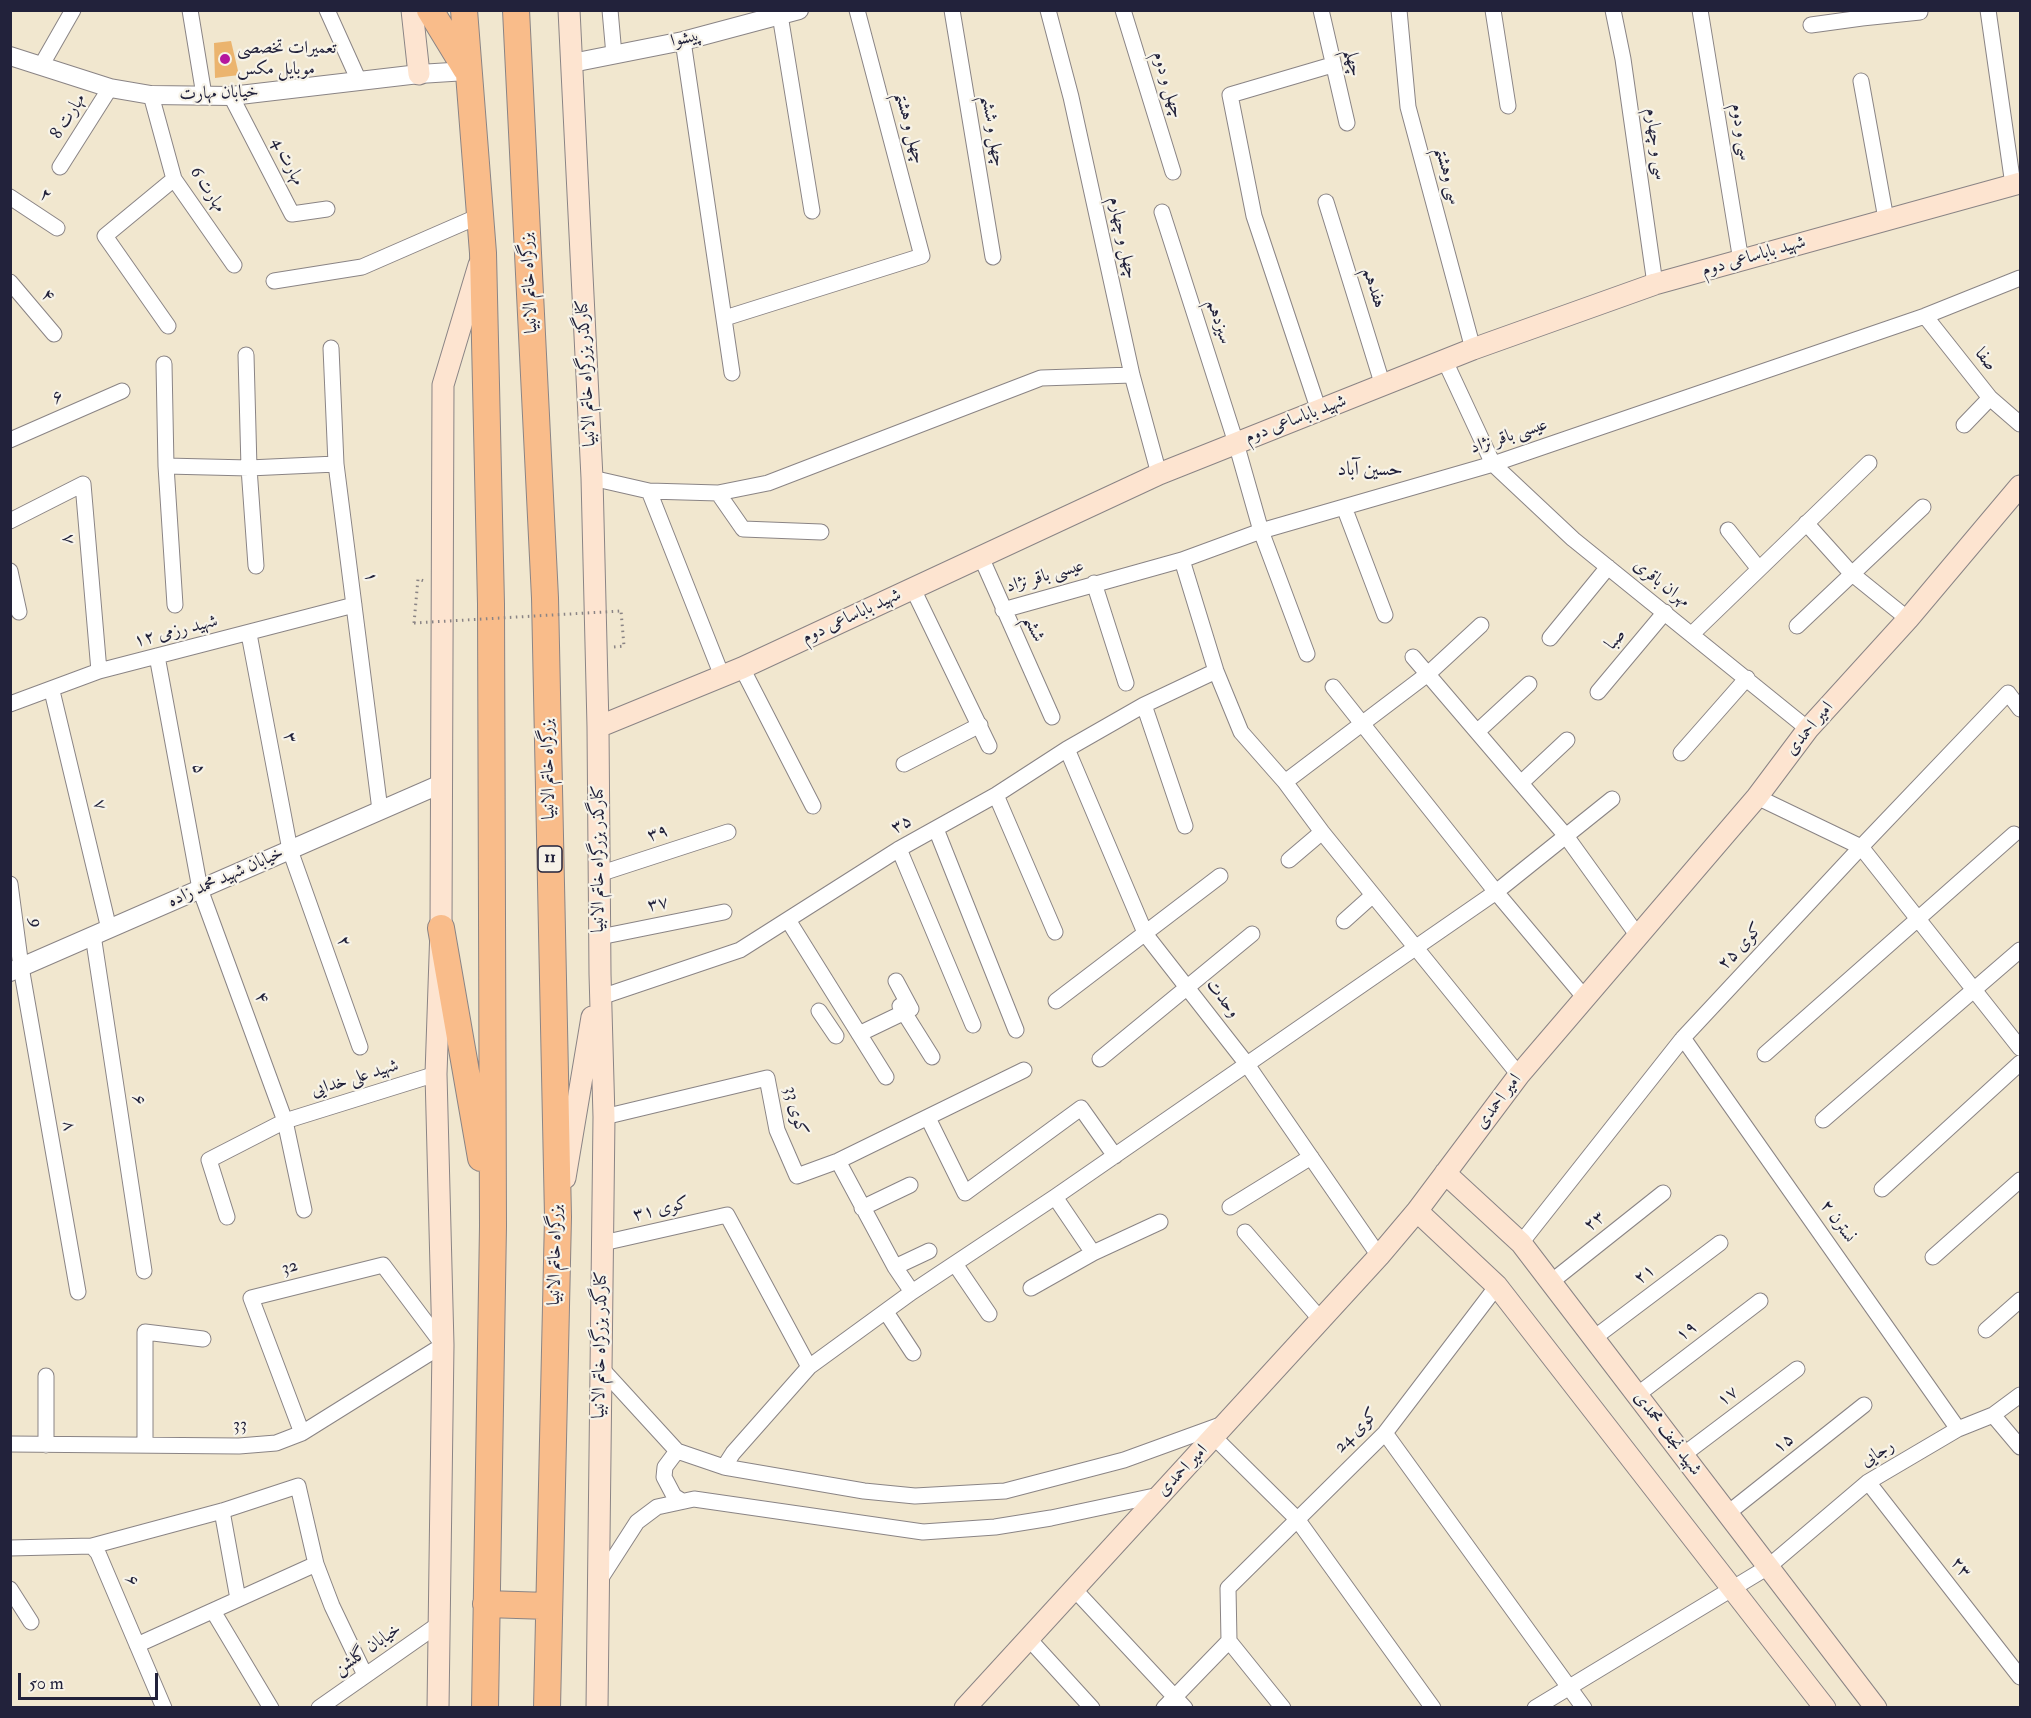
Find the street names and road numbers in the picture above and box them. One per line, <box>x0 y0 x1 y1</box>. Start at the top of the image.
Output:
street label: پیشوا <box>669 25 703 53</box>
street label: چهلم <box>1338 47 1366 79</box>
street label: چهل و دوم <box>1147 49 1187 121</box>
street label: خیابان مهارت <box>179 82 259 106</box>
street label: مهارت 8 <box>47 90 91 144</box>
street label: چهل و هشتم <box>889 90 929 166</box>
street label: چهل و ششم <box>975 93 1009 169</box>
street label: سی و دوم <box>1725 102 1755 162</box>
street label: سی و چهارم <box>1639 107 1671 181</box>
street label: مهارت 4 <box>266 134 308 190</box>
street label: سی وهشتم <box>1429 145 1465 207</box>
street label: مهارت 6 <box>184 163 230 217</box>
street label: ۲ <box>35 184 55 208</box>
street label: چهل و چهارم <box>1103 195 1141 281</box>
street label: بزرگراه خاتم الانبیا <box>517 232 543 334</box>
street label: شهید باباساعی دوم <box>1700 232 1808 282</box>
street label: هفدهم <box>1357 265 1389 311</box>
street label: ۴ <box>35 285 59 307</box>
street label: سیزدهم <box>1201 297 1235 347</box>
street label: کنارگذر بزرگراه خاتم الانبیا <box>572 299 602 447</box>
street label: صفا <box>1969 344 2001 376</box>
street label: ۶ <box>49 386 67 410</box>
street label: شهید باباساعی دوم <box>1242 391 1350 449</box>
street label: عیسی باقر نژاد <box>1468 414 1550 460</box>
street label: ۸ <box>57 533 79 545</box>
street label: مهران باقری <box>1628 555 1694 613</box>
street label: عیسی باقر نژاد <box>1004 556 1086 598</box>
street label: ۱ <box>359 570 381 584</box>
street label: شهید باباساعی دوم <box>799 585 905 649</box>
street label: شهید رزمی ۱۲ <box>132 611 220 653</box>
street label: ششم <box>1017 612 1049 646</box>
street label: صبا <box>1601 625 1631 655</box>
street label: امیر احمدی <box>1781 698 1839 760</box>
street label: بزرگراه خاتم الانبیا <box>537 718 561 820</box>
street label: ۳ <box>277 731 301 745</box>
street label: ۵ <box>186 762 210 776</box>
street label: کنارگذر بزرگراه خاتم الانبیا <box>588 785 610 933</box>
street label: ۷ <box>87 797 111 813</box>
street label: ۳۵ <box>888 810 916 840</box>
street label: ۳۹ <box>645 820 671 848</box>
street label: خیابان شهید محمد زاده <box>165 843 287 913</box>
road number: 11 <box>538 846 562 872</box>
street label: ۳۷ <box>646 892 670 918</box>
street label: 9 <box>24 917 46 929</box>
street label: کوی ۲۵ <box>1714 919 1768 975</box>
street label: ۲ <box>331 933 355 951</box>
street label: وحدت <box>1200 975 1244 1023</box>
street label: ۴ <box>249 989 273 1007</box>
street label: شهید علی خدایی <box>309 1055 401 1103</box>
street label: امیر احمدی <box>1471 1070 1527 1134</box>
street label: کوی 33 <box>779 1084 811 1138</box>
street label: ۶ <box>127 1093 149 1107</box>
street label: ۸ <box>56 1119 80 1133</box>
street label: کوی ۳۱ <box>631 1193 691 1227</box>
street label: نسترن ۲ <box>1815 1196 1859 1248</box>
street label: بزرگراه خاتم الانبیا <box>544 1204 568 1306</box>
street label: ۲۳ <box>1580 1207 1610 1237</box>
street label: 32 <box>280 1256 300 1280</box>
street label: ۲۱ <box>1630 1260 1660 1290</box>
street label: کنارگذر بزرگراه خاتم الانبیا <box>589 1271 613 1419</box>
street label: ۱۹ <box>1672 1317 1702 1347</box>
street label: ۱۷ <box>1713 1382 1743 1412</box>
street label: شهید نجف محمدی <box>1628 1388 1706 1480</box>
street label: کوی 24 <box>1330 1404 1384 1458</box>
street label: 33 <box>233 1415 247 1437</box>
street label: ۱۵ <box>1769 1429 1799 1459</box>
street label: رجایی <box>1857 1436 1899 1472</box>
street label: امیر احمدی <box>1153 1441 1213 1501</box>
street label: ۲۳ <box>1945 1553 1975 1583</box>
street label: ۶ <box>119 1572 143 1590</box>
street label: خیابان گلشن <box>330 1619 406 1681</box>

